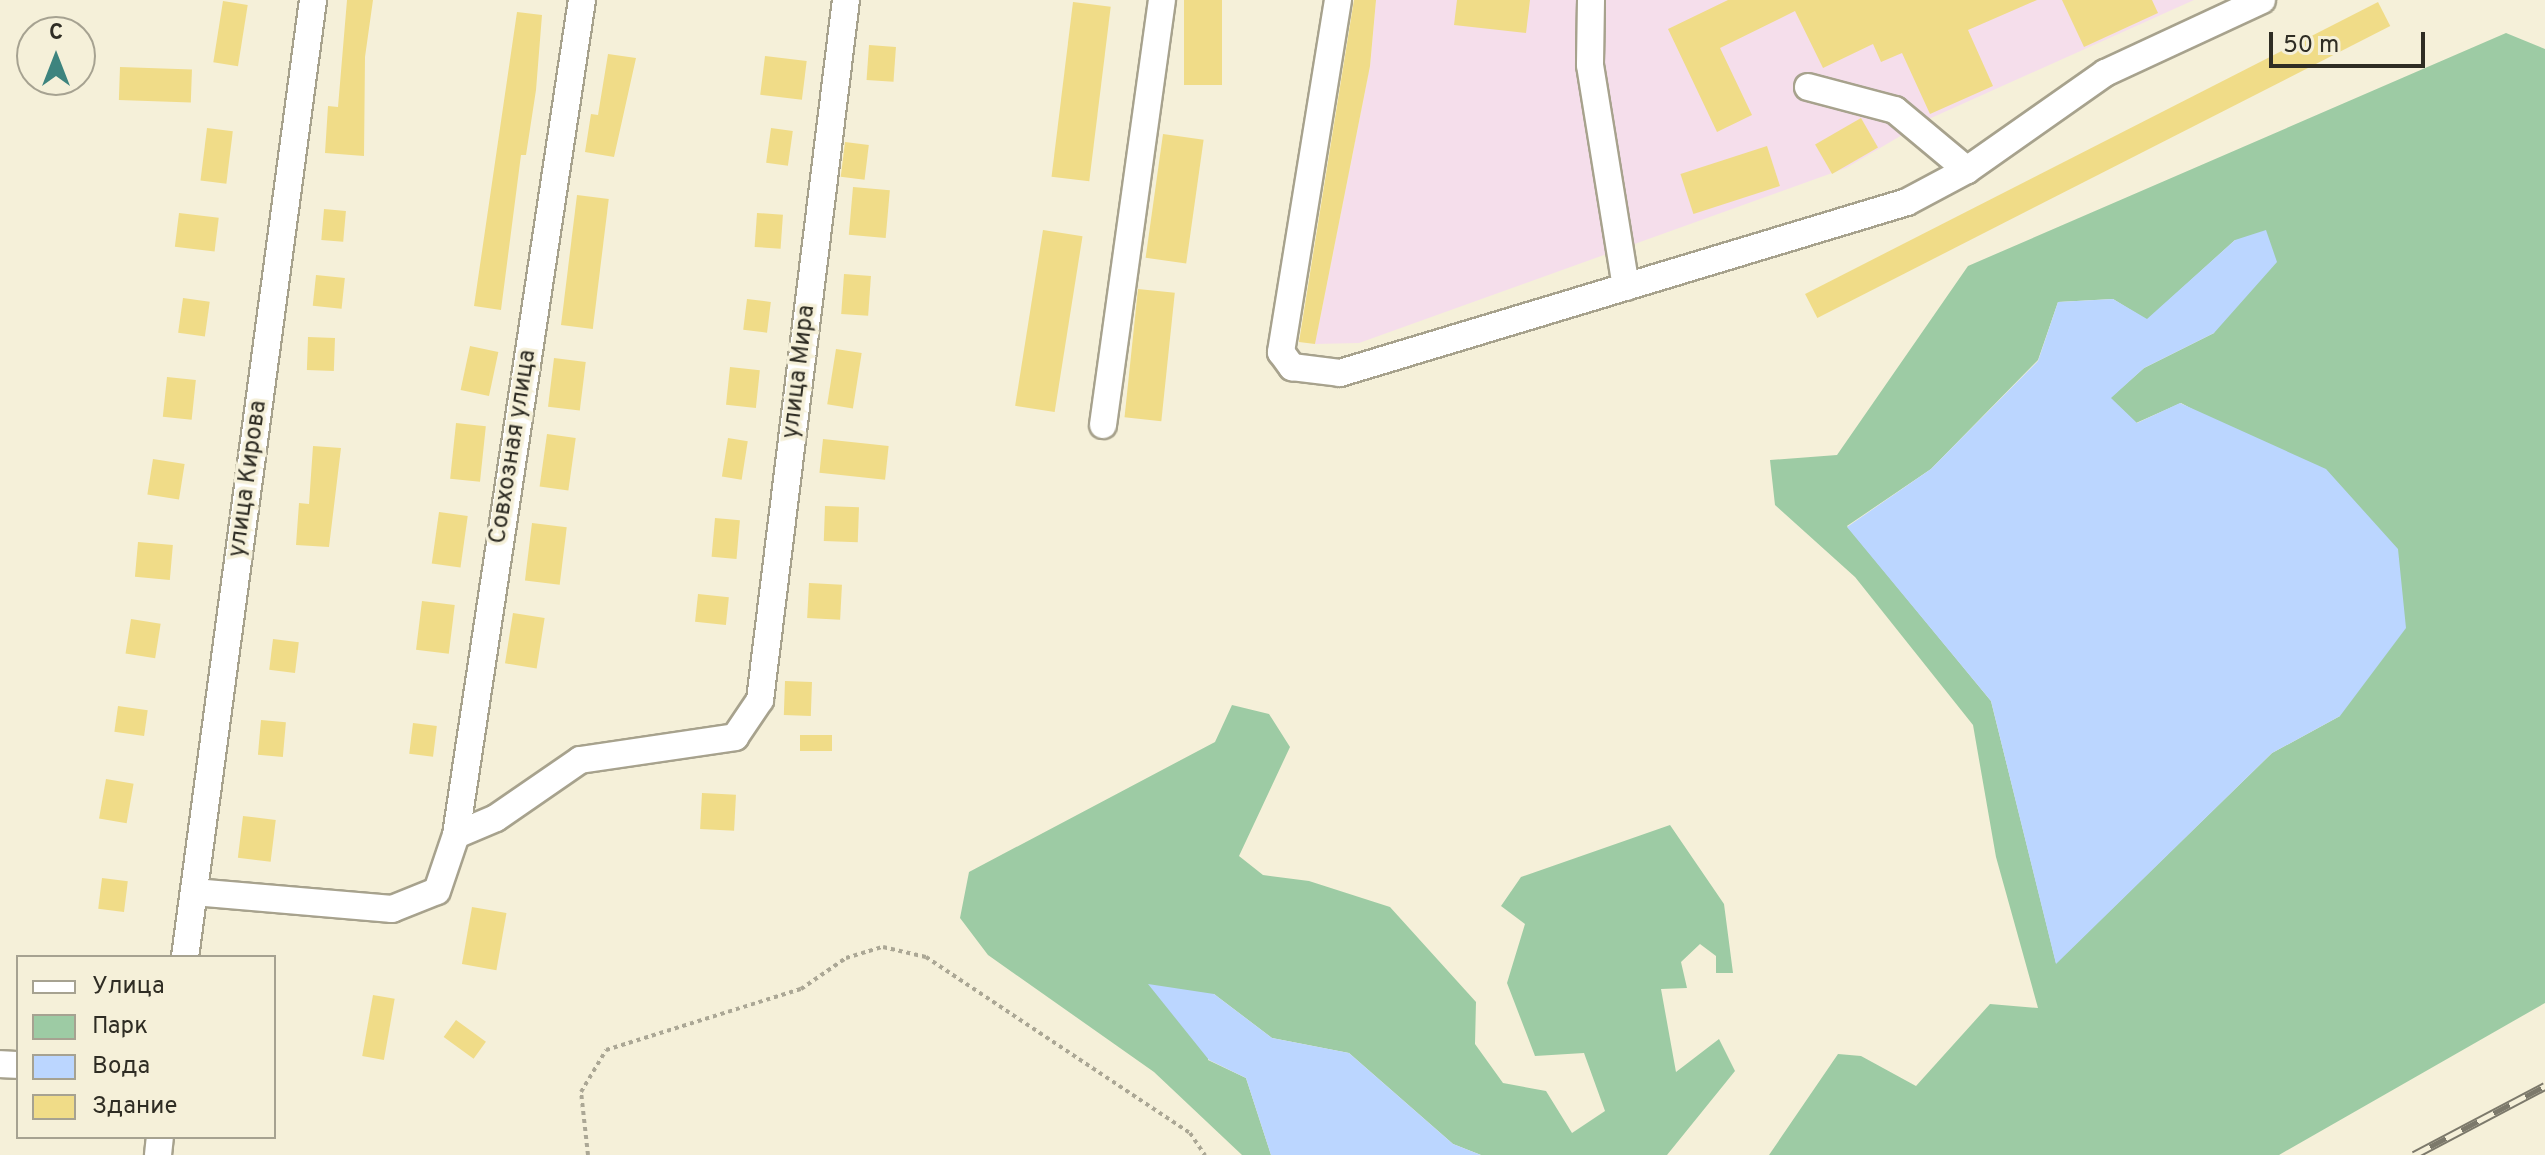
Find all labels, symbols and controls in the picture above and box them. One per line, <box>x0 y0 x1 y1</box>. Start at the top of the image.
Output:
north arrow <box>16 16 96 96</box>
scale bar <box>2273 16 2429 66</box>
text: С <box>49 20 63 47</box>
text: 50 m <box>2283 31 2339 61</box>
street label: улица Мира <box>778 303 822 441</box>
street label: Совхозная улица <box>484 348 544 546</box>
street label: улица Кирова <box>224 399 274 559</box>
legend <box>16 955 276 1139</box>
text: Улица <box>92 972 165 1002</box>
text: Парк <box>92 1012 148 1042</box>
text: Вода <box>92 1052 150 1082</box>
text: Здание <box>92 1092 178 1122</box>

